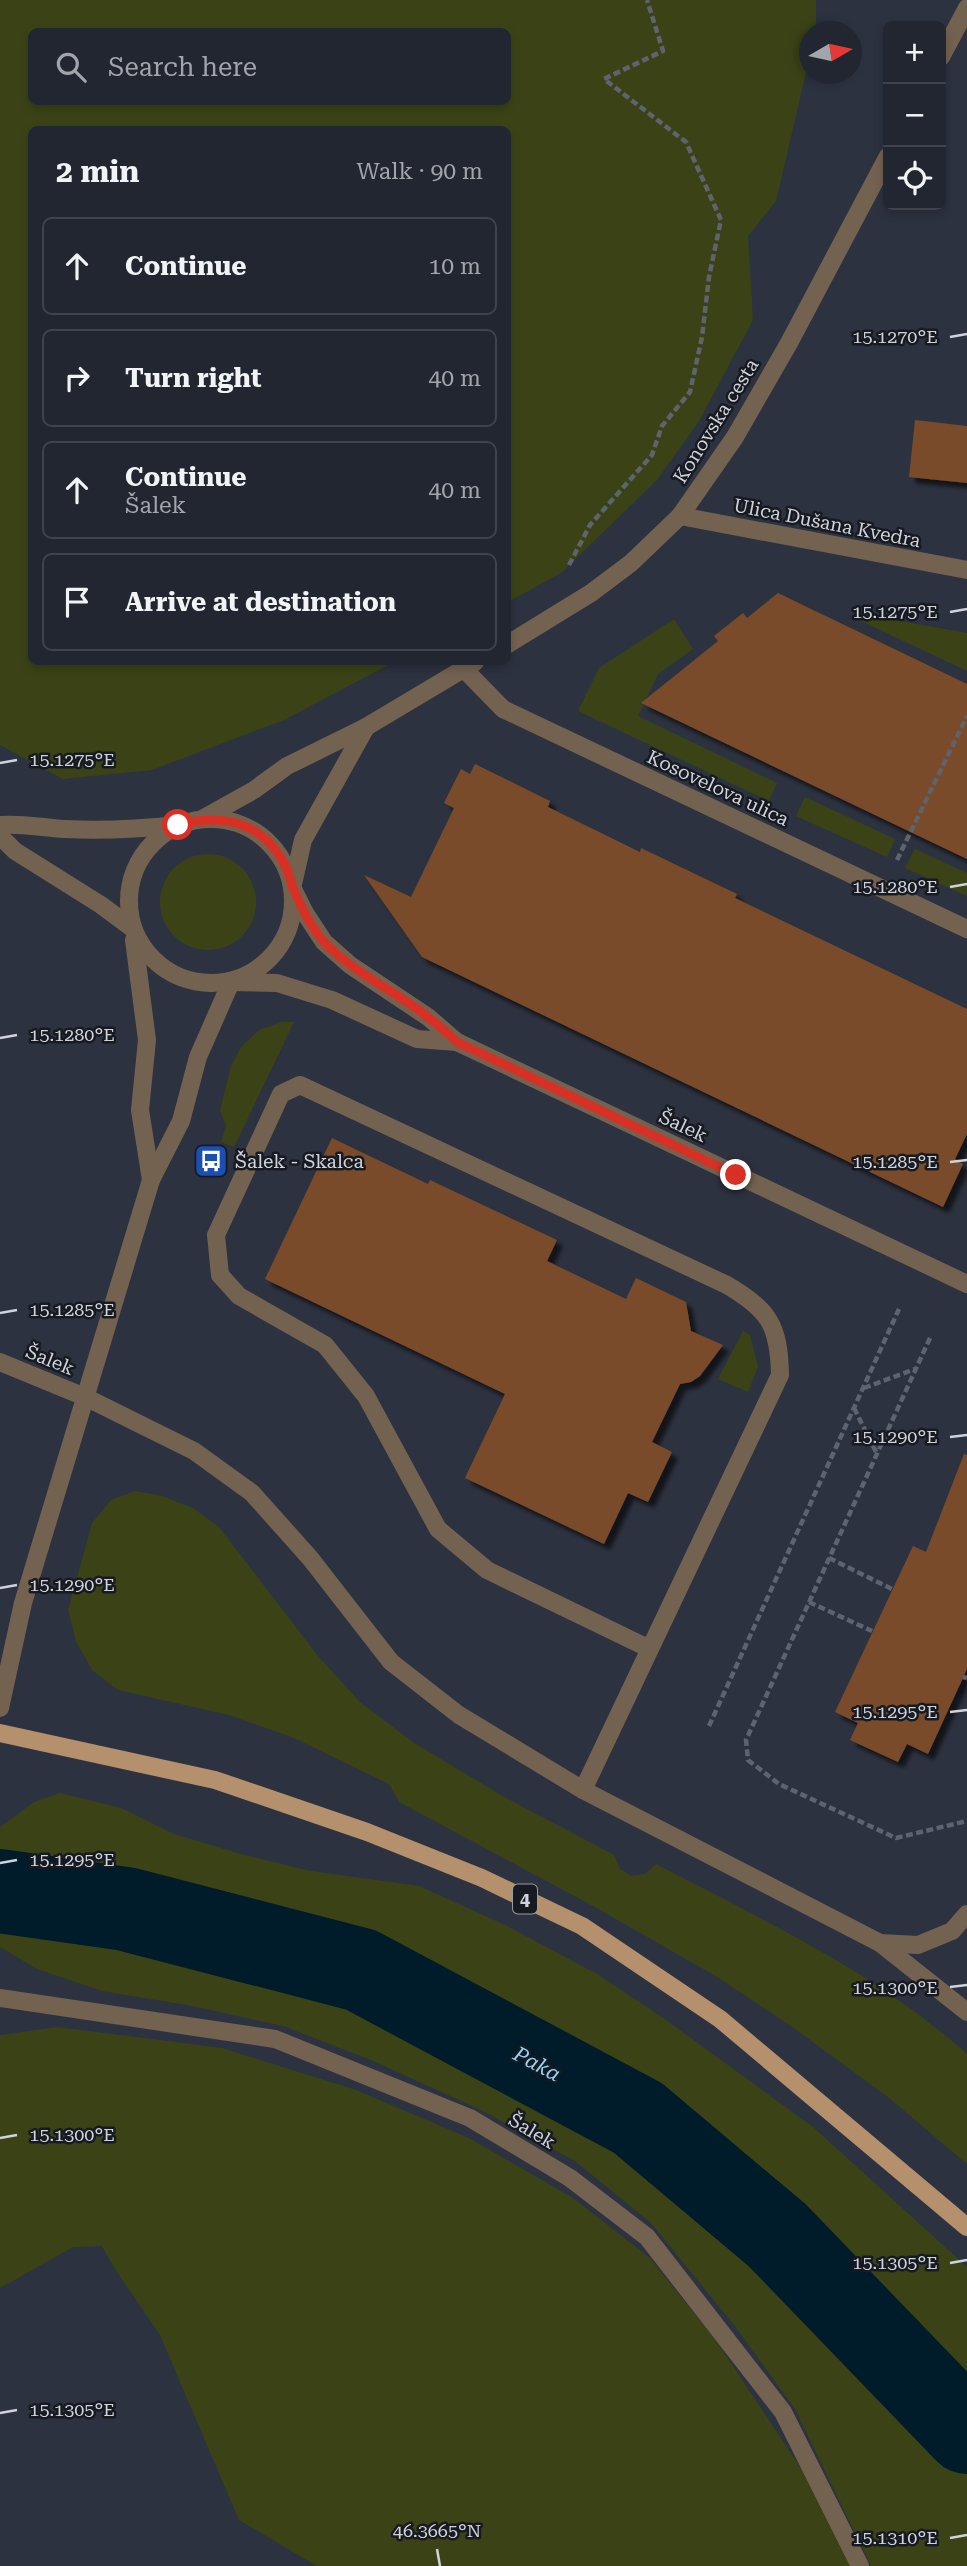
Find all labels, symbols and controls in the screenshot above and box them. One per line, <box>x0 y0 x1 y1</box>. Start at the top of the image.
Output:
north arrow <box>799 21 862 84</box>
map controls <box>883 21 946 210</box>
button: + <box>883 21 946 84</box>
search box <box>28 28 511 105</box>
icon: search <box>52 48 90 86</box>
text: Search here <box>108 52 257 82</box>
button: − <box>883 84 946 147</box>
button: locate <box>883 147 946 210</box>
text: 2 min <box>56 154 139 189</box>
text: Walk · 90 m <box>356 158 483 185</box>
icon: ahead <box>58 247 96 285</box>
text: Continue <box>125 251 247 281</box>
text: 10 m <box>428 253 481 280</box>
text: 15.1270°E <box>852 326 938 347</box>
street label: Konovska cesta <box>669 354 764 487</box>
icon: right <box>58 359 96 397</box>
text: Turn right <box>125 363 261 393</box>
text: 40 m <box>428 365 481 392</box>
text: Continue <box>125 462 247 492</box>
icon: ahead <box>58 471 96 509</box>
text: 40 m <box>428 477 481 504</box>
text: Šalek <box>125 492 186 519</box>
street label: Ulica Dušana Kvedra <box>731 494 923 553</box>
icon: arrive <box>58 583 96 621</box>
text: Arrive at destination <box>125 587 396 617</box>
text: 15.1275°E <box>852 601 938 622</box>
street label: Kosovelova ulica <box>643 745 793 831</box>
text: 15.1275°E <box>29 749 115 770</box>
route start <box>162 809 193 840</box>
text: 15.1280°E <box>852 876 938 897</box>
text: 15.1280°E <box>29 1024 115 1045</box>
street label: Šalek <box>655 1105 711 1147</box>
bus stop icon: Šalek - Skalca <box>192 1142 230 1180</box>
place label: Šalek - Skalca <box>235 1150 364 1173</box>
text: 15.1285°E <box>852 1151 938 1172</box>
route end <box>720 1159 751 1190</box>
text: 15.1285°E <box>29 1299 115 1320</box>
street label: Šalek <box>22 1340 78 1380</box>
text: 15.1290°E <box>852 1426 938 1447</box>
text: 15.1290°E <box>29 1574 115 1595</box>
text: 15.1295°E <box>852 1701 938 1722</box>
text: 15.1295°E <box>29 1849 115 1870</box>
road number: 4 <box>513 1884 537 1913</box>
text: 15.1300°E <box>852 1977 938 1998</box>
water label: Paka <box>508 2041 565 2086</box>
street label: Šalek <box>504 2108 560 2154</box>
text: 15.1300°E <box>29 2124 115 2145</box>
text: 15.1305°E <box>852 2252 938 2273</box>
text: 15.1305°E <box>29 2399 115 2420</box>
text: 46.3665°N <box>393 2520 481 2541</box>
text: 15.1310°E <box>852 2527 938 2548</box>

